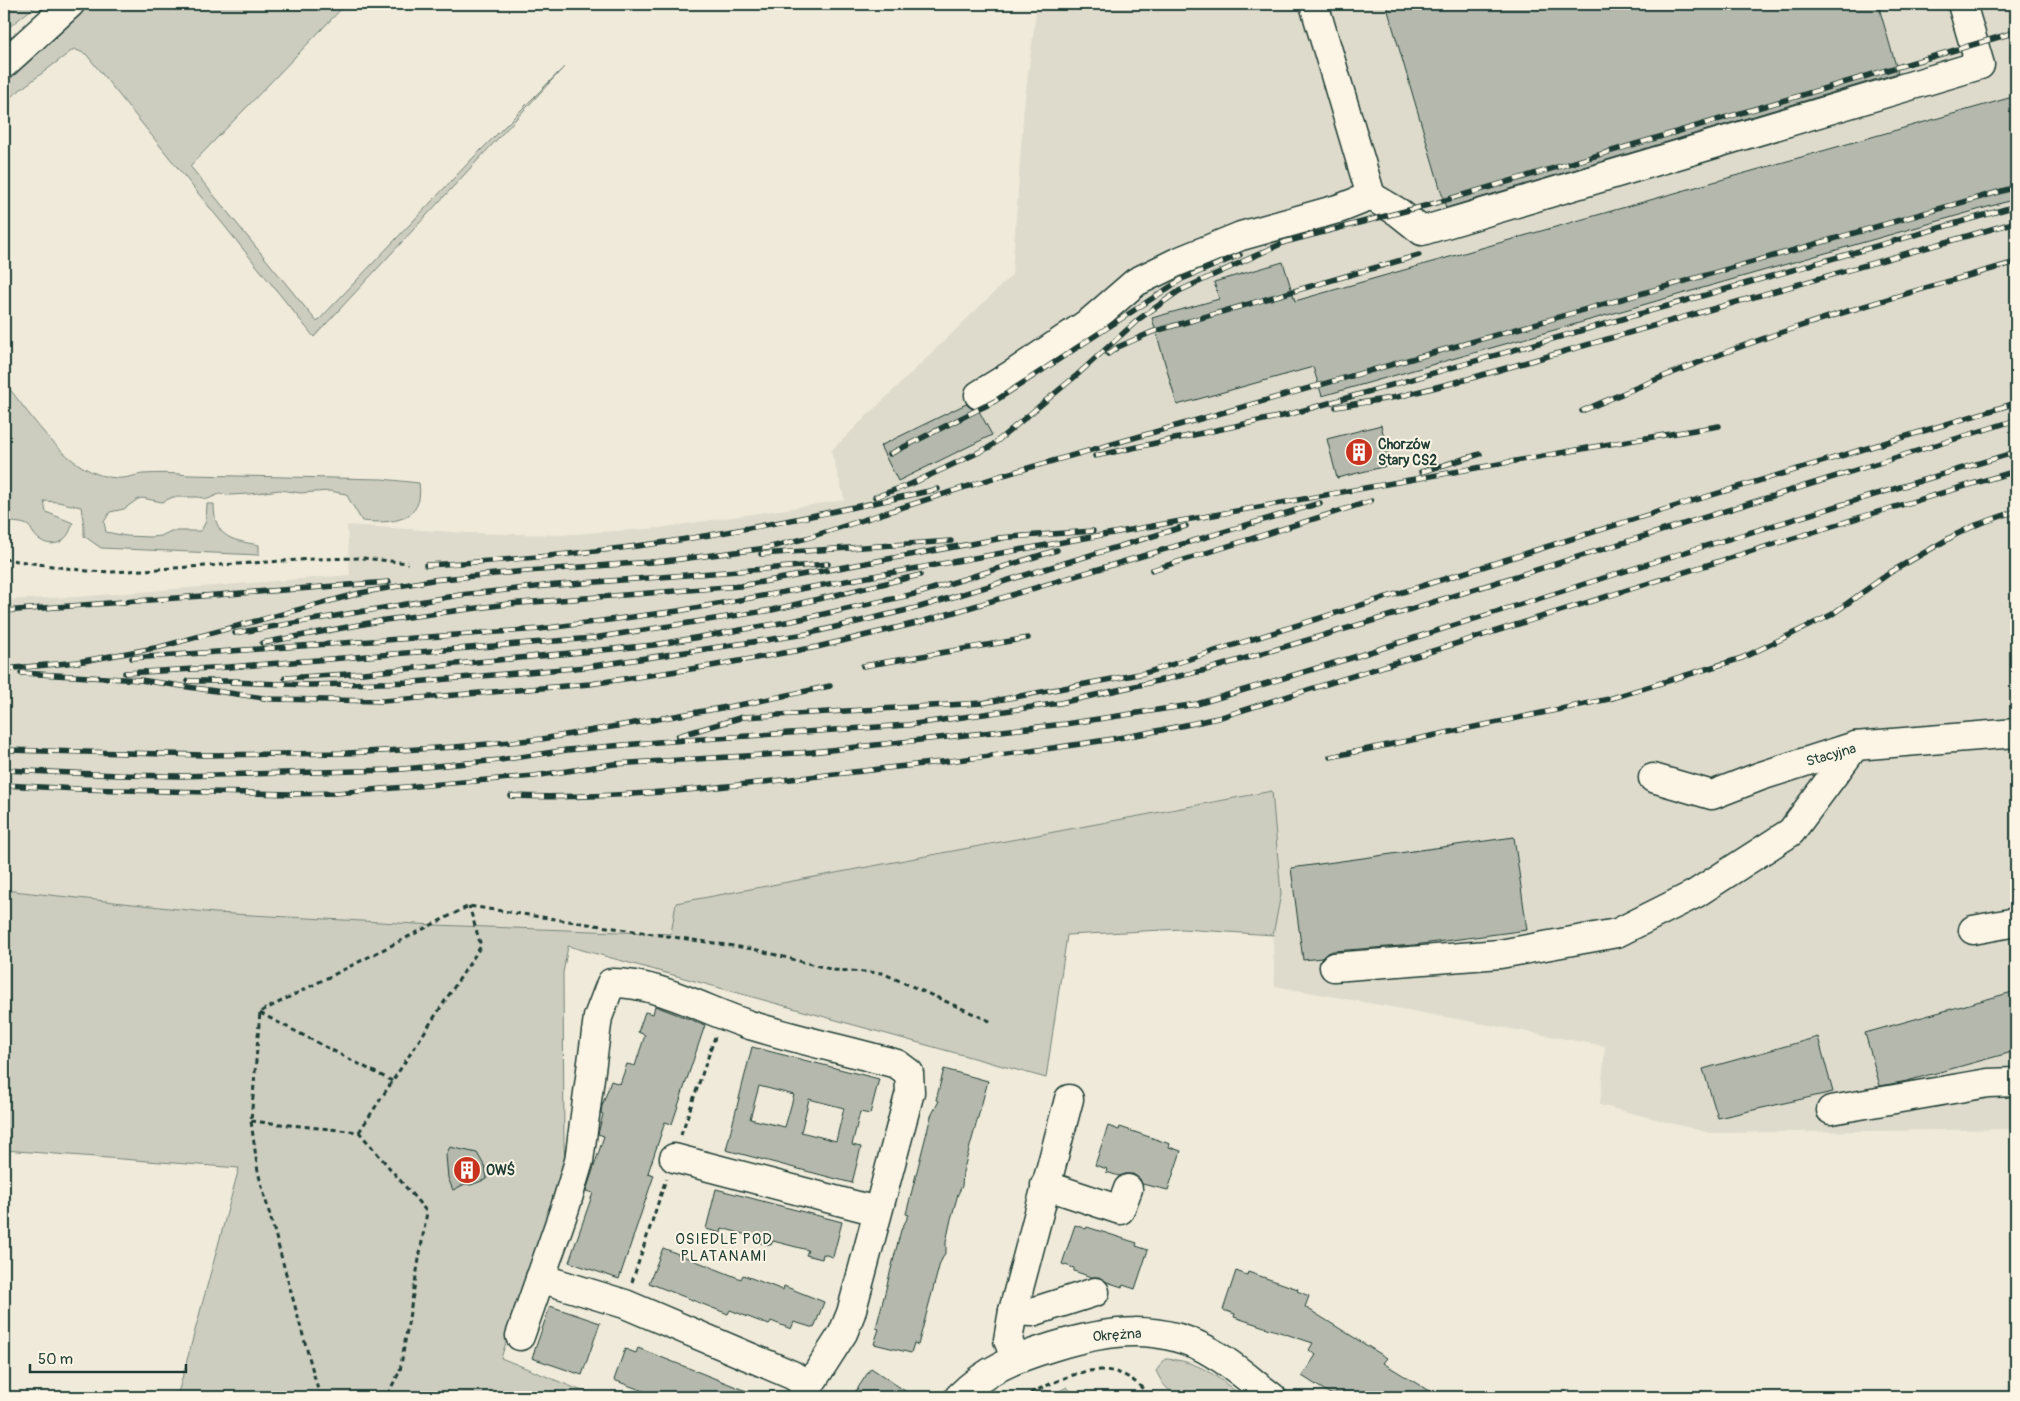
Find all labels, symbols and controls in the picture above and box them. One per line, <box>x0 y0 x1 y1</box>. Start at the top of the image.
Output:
place label: Chorzów Stary CS2 <box>1378 436 1437 469</box>
building icon: Chorzów Stary CS2 <box>1344 437 1374 467</box>
street label: Stacyjna <box>1804 740 1858 770</box>
building icon: OWŚ <box>452 1155 482 1185</box>
place label: OWŚ <box>486 1161 515 1179</box>
district label: OSIEDLE POD PLATANAMI <box>675 1230 773 1266</box>
street label: Okrężna <box>1092 1325 1142 1345</box>
scale bar <box>30 1341 186 1373</box>
text: 50 m <box>38 1350 73 1369</box>

